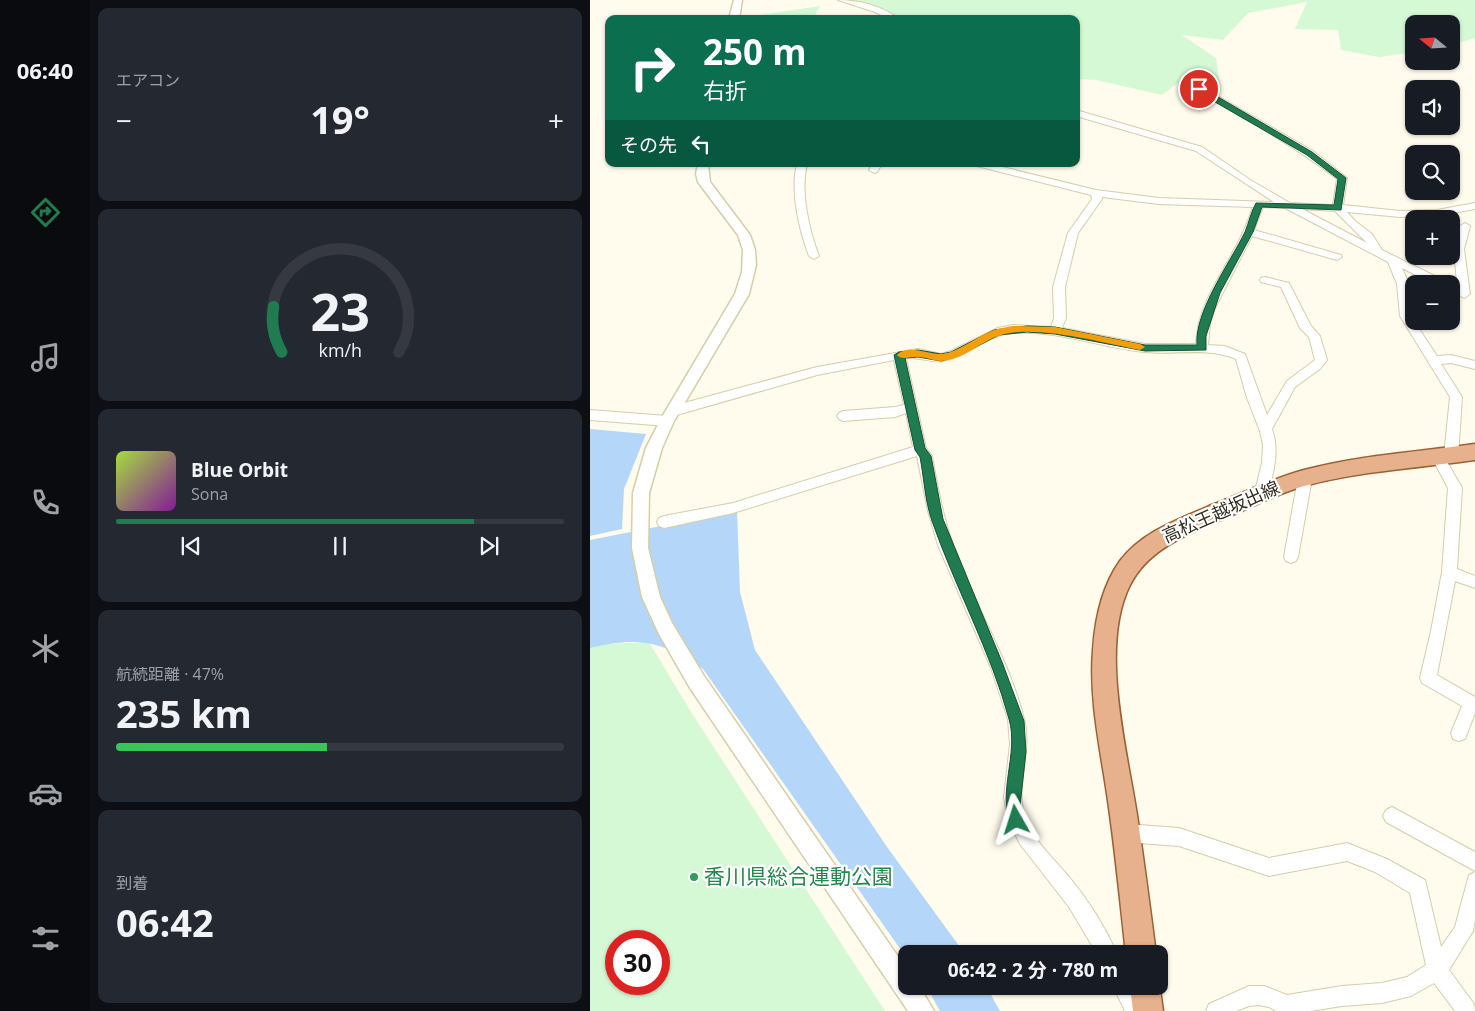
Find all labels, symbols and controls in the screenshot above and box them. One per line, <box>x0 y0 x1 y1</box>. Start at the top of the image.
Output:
north arrow <box>1405 15 1460 70</box>
map controls <box>1405 15 1460 330</box>
text: 250 m <box>703 28 807 75</box>
icon: right <box>620 35 685 100</box>
text: 06:40 <box>17 55 73 85</box>
pin <box>1178 68 1220 110</box>
text: エアコン <box>116 69 180 91</box>
text: 右折 <box>703 75 747 105</box>
icon: arrive <box>1185 75 1213 103</box>
button: sound <box>1405 80 1460 135</box>
text: 19° <box>310 93 370 145</box>
text: − <box>116 101 132 139</box>
text: + <box>548 101 564 139</box>
icon: left <box>687 130 715 158</box>
text: その先 <box>620 132 677 158</box>
button: search <box>1405 145 1460 200</box>
icon: directions <box>28 195 63 230</box>
button: + <box>1405 210 1460 265</box>
text: 23 <box>310 275 370 346</box>
button: − <box>1405 275 1460 330</box>
text: km/h <box>318 338 362 362</box>
icon: music <box>28 340 63 375</box>
text: Blue Orbit <box>191 457 288 483</box>
street label: 高松王越坂出線 <box>1158 474 1283 548</box>
text: Sona <box>191 483 228 505</box>
icon: phone <box>28 485 63 520</box>
icon: previous <box>177 532 205 560</box>
icon: pause <box>326 532 354 560</box>
icon: next <box>475 532 503 560</box>
icon: climate <box>28 631 63 666</box>
text: 航続距離 · 47% <box>116 663 224 685</box>
text: 235 km <box>116 687 252 739</box>
icon: car <box>28 776 63 811</box>
position arrow <box>989 793 1041 845</box>
place label: 香川県総合運動公園 <box>704 862 893 890</box>
marker: 香川県総合運動公園 <box>688 871 700 883</box>
text: 到着 <box>116 872 148 894</box>
text: 06:42 <box>116 896 214 948</box>
icon: filters <box>28 921 63 956</box>
speed limit sign: 30 <box>605 930 670 995</box>
text: 06:42 · 2 分 · 780 m <box>948 957 1118 983</box>

